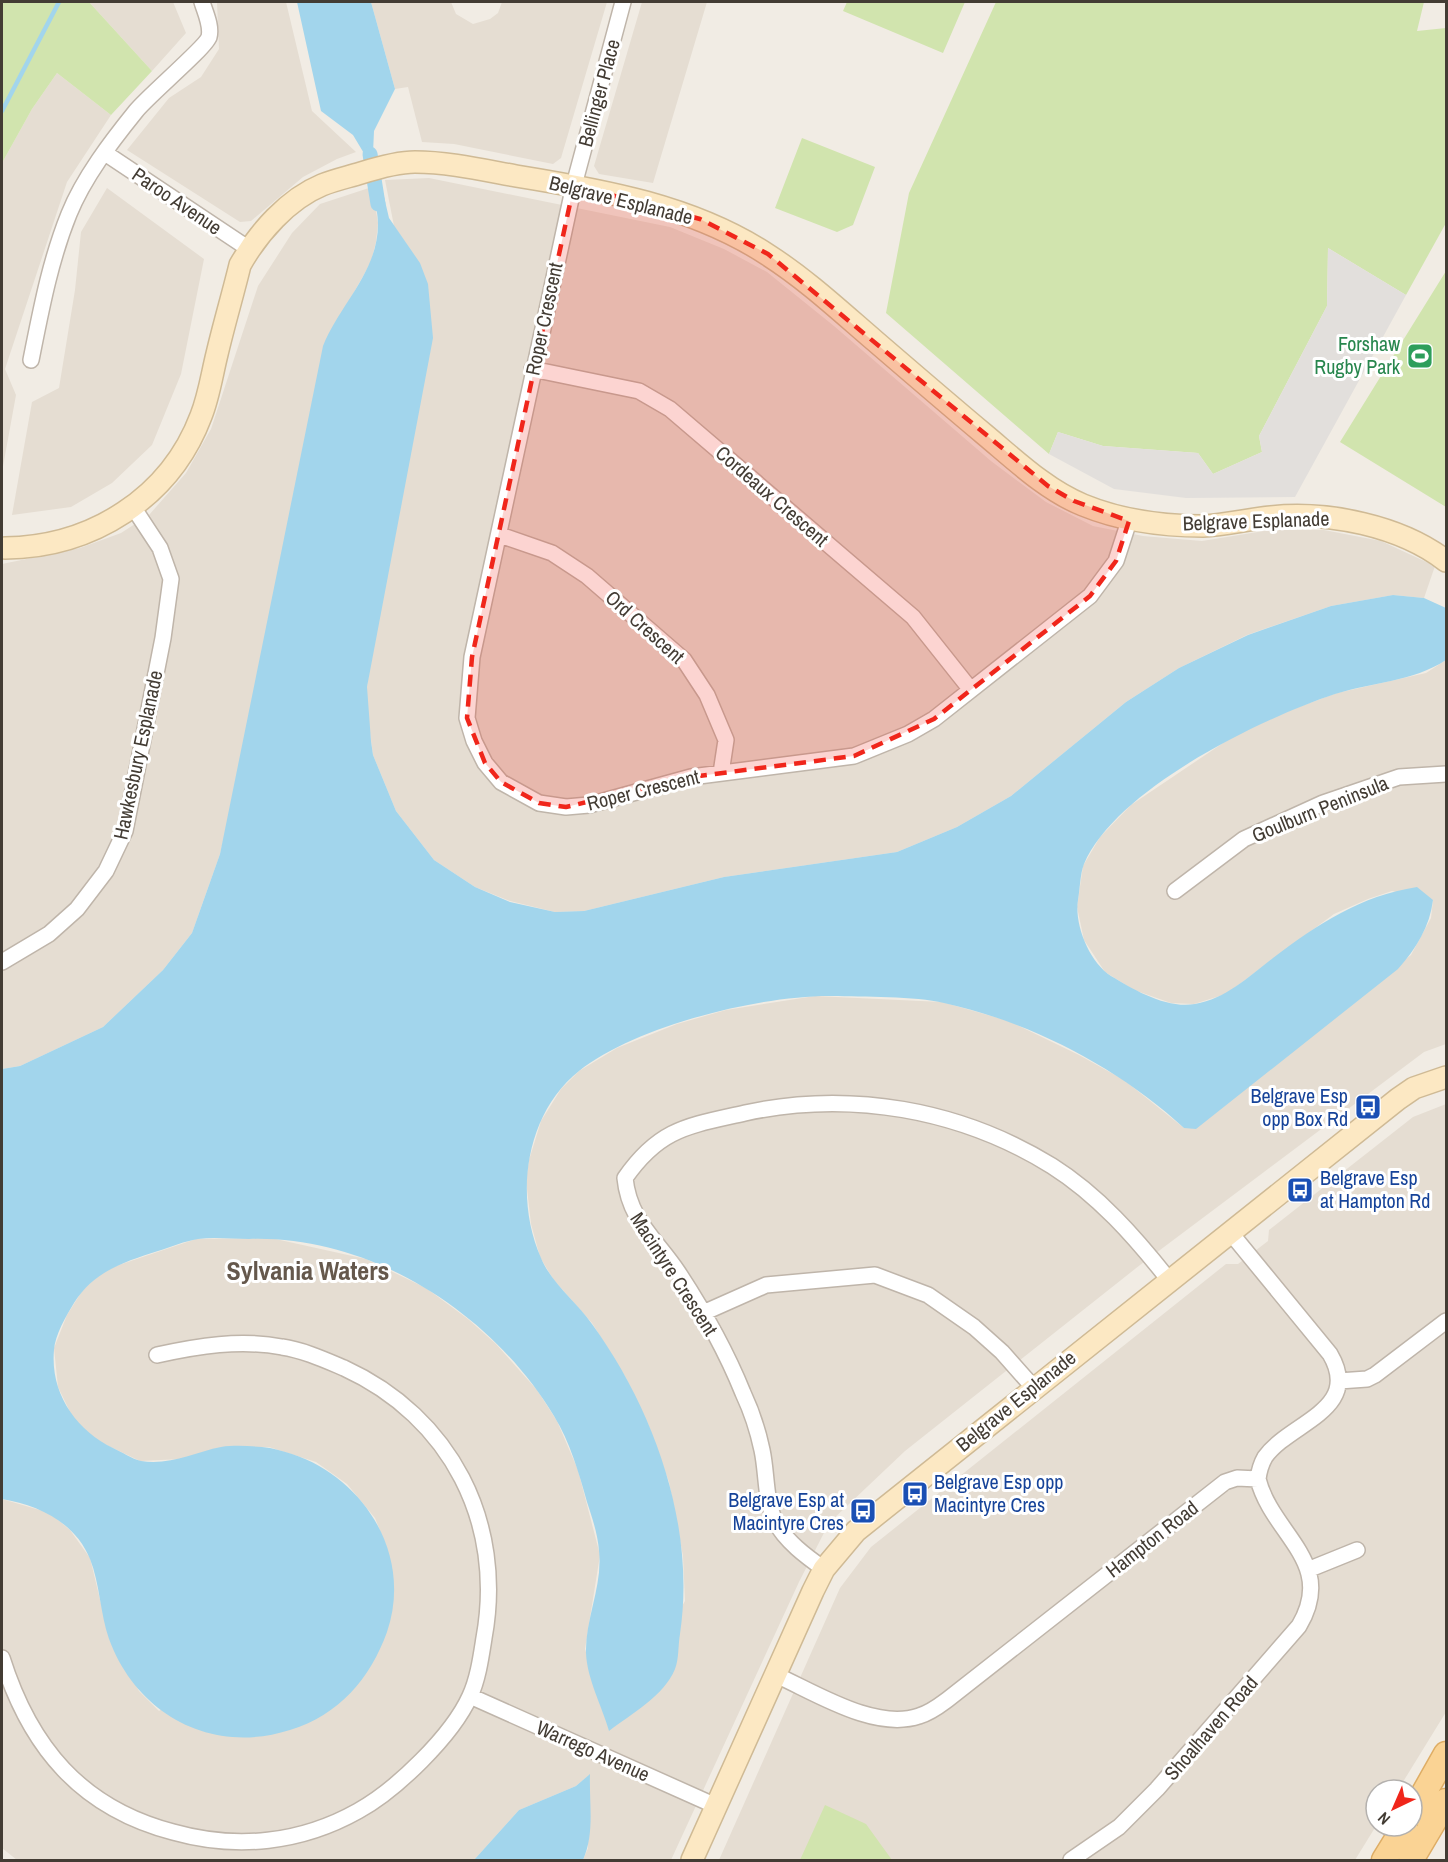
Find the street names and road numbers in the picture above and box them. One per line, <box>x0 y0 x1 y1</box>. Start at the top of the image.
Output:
street label: Bellinger Place <box>571 36 626 150</box>
street label: Paroo Avenue <box>127 161 227 241</box>
street label: Belgrave Esplanade <box>547 169 696 230</box>
street label: Roper Crescent <box>518 259 569 378</box>
street label: Cordeaux Crescent <box>710 439 835 552</box>
street label: Belgrave Esplanade <box>1182 504 1330 537</box>
street label: Ord Crescent <box>600 584 691 670</box>
street label: Hawkesbury Esplanade <box>106 668 169 842</box>
street label: Roper Crescent <box>584 762 702 817</box>
street label: Goulburn Peninsula <box>1248 769 1392 848</box>
street label: Macintyre Crescent <box>624 1207 725 1341</box>
street label: Belgrave Esplanade <box>950 1344 1081 1457</box>
street label: Hampton Road <box>1100 1494 1203 1583</box>
street label: Shoalhaven Road <box>1158 1670 1264 1786</box>
street label: Warrego Avenue <box>532 1714 654 1788</box>

